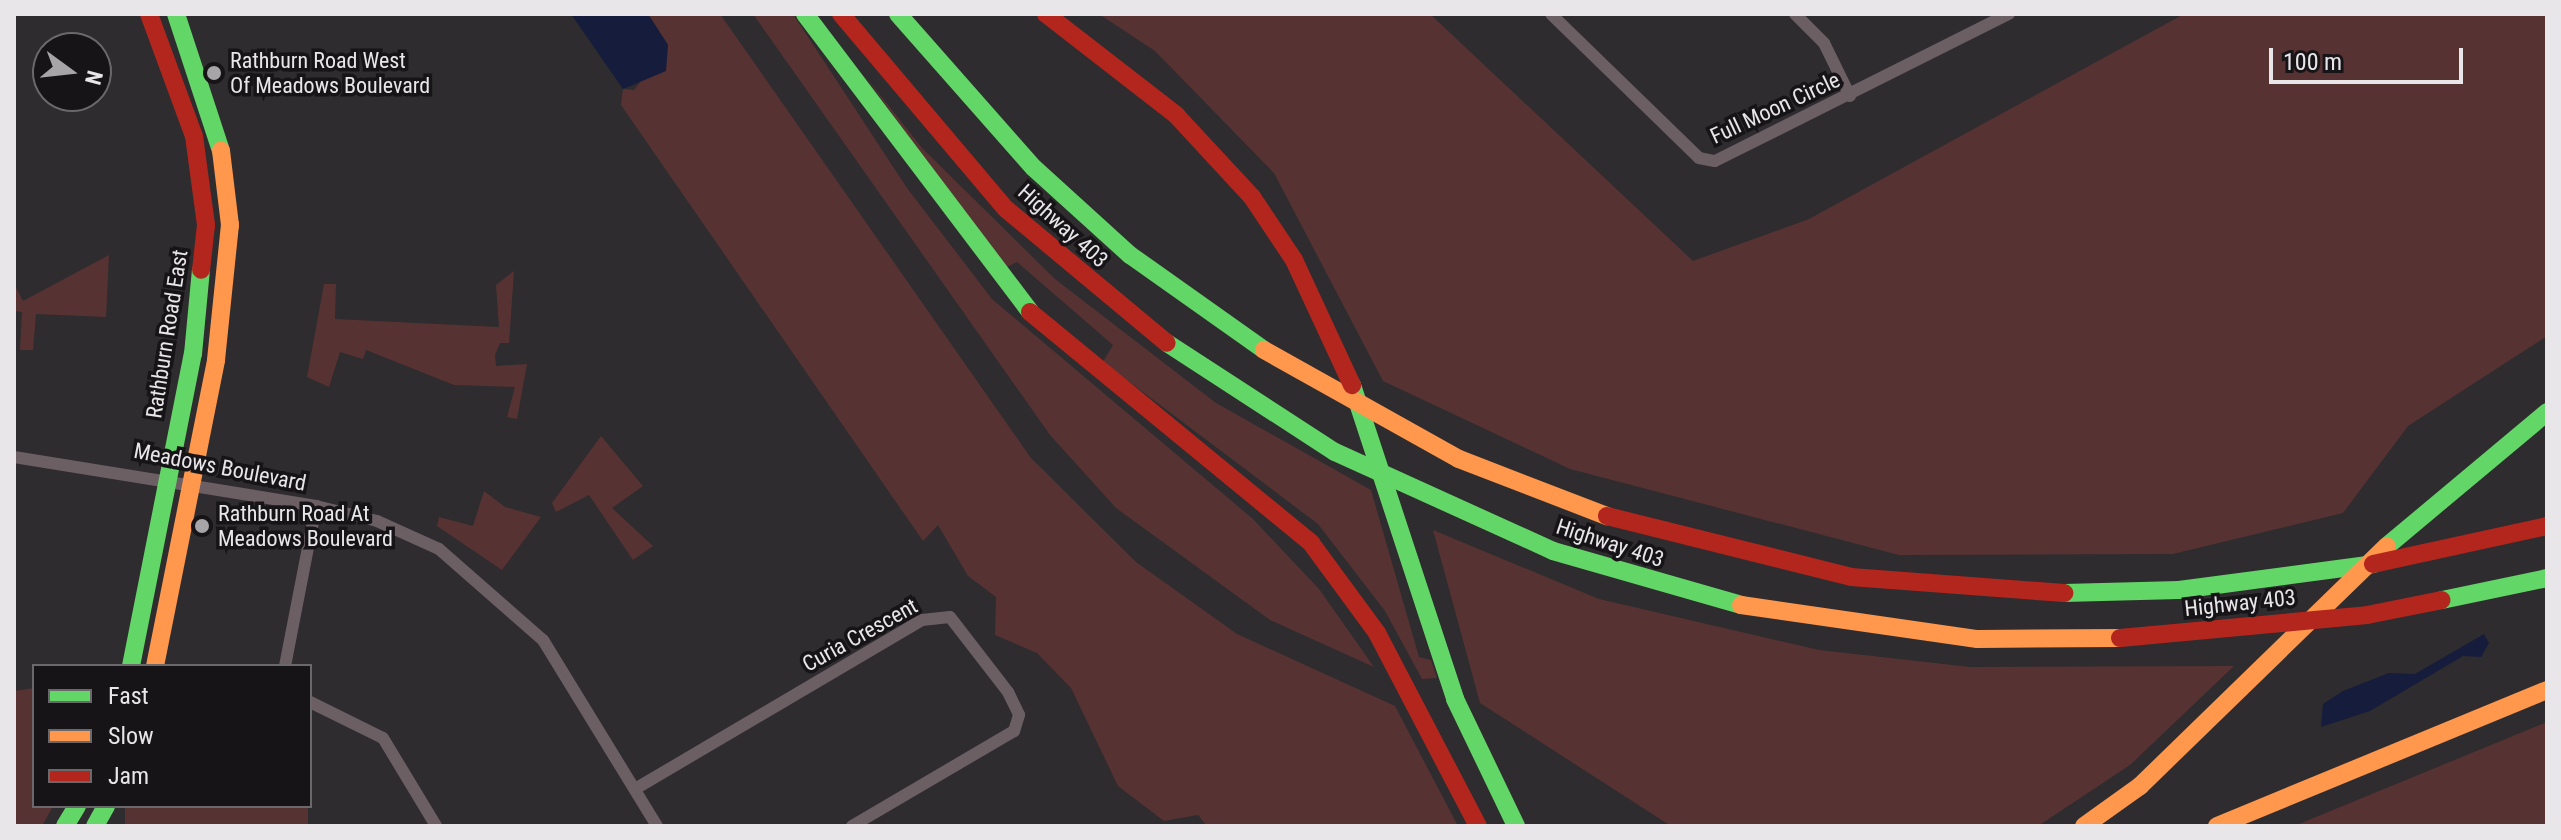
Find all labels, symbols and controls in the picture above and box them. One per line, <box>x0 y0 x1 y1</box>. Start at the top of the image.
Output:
north arrow <box>32 32 112 112</box>
scale bar <box>2273 32 2467 82</box>
place label: Rathburn Road West Of Meadows Boulevard <box>230 47 430 98</box>
text: 100 m <box>2283 48 2342 76</box>
marker: Rathburn Road West Of Meadows Boulevard <box>205 64 223 82</box>
street label: Full Moon Circle <box>1706 66 1844 150</box>
text: N <box>80 68 108 88</box>
street label: Highway 403 <box>1013 179 1113 273</box>
street label: Rathburn Road East <box>141 248 193 420</box>
street label: Meadows Boulevard <box>132 437 308 497</box>
place label: Rathburn Road At Meadows Boulevard <box>218 500 393 552</box>
street label: Highway 403 <box>1553 513 1667 573</box>
marker: Rathburn Road At Meadows Boulevard <box>193 517 211 535</box>
street label: Highway 403 <box>2183 584 2297 622</box>
street label: Curia Crescent <box>798 593 922 677</box>
legend <box>32 664 312 808</box>
text: Fast <box>108 682 149 710</box>
text: Slow <box>108 722 154 750</box>
text: Jam <box>108 762 149 790</box>

